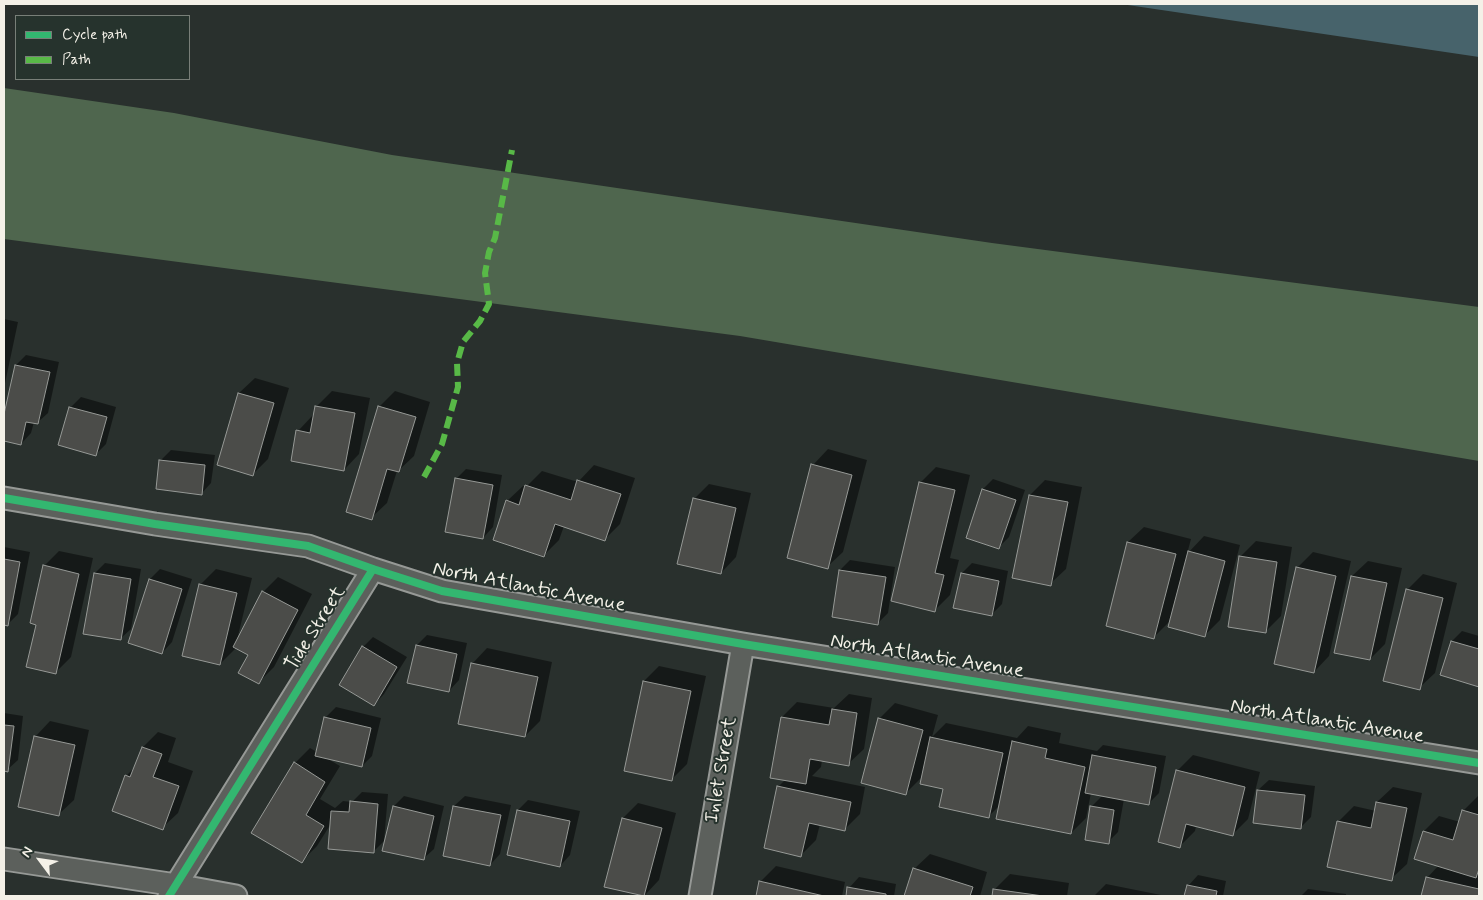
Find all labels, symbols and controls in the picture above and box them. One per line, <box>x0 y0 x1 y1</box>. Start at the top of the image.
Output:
legend <box>15 15 190 80</box>
text: Cycle path <box>62 25 127 45</box>
text: Path <box>62 50 91 70</box>
street label: North Atlantic Avenue <box>431 558 627 618</box>
street label: Tide Street <box>281 582 351 676</box>
street label: North Atlantic Avenue <box>828 630 1026 684</box>
street label: North Atlantic Avenue <box>1228 695 1426 749</box>
street label: Inlet Street <box>701 715 743 825</box>
north arrow <box>15 835 65 885</box>
text: N <box>17 844 37 861</box>

